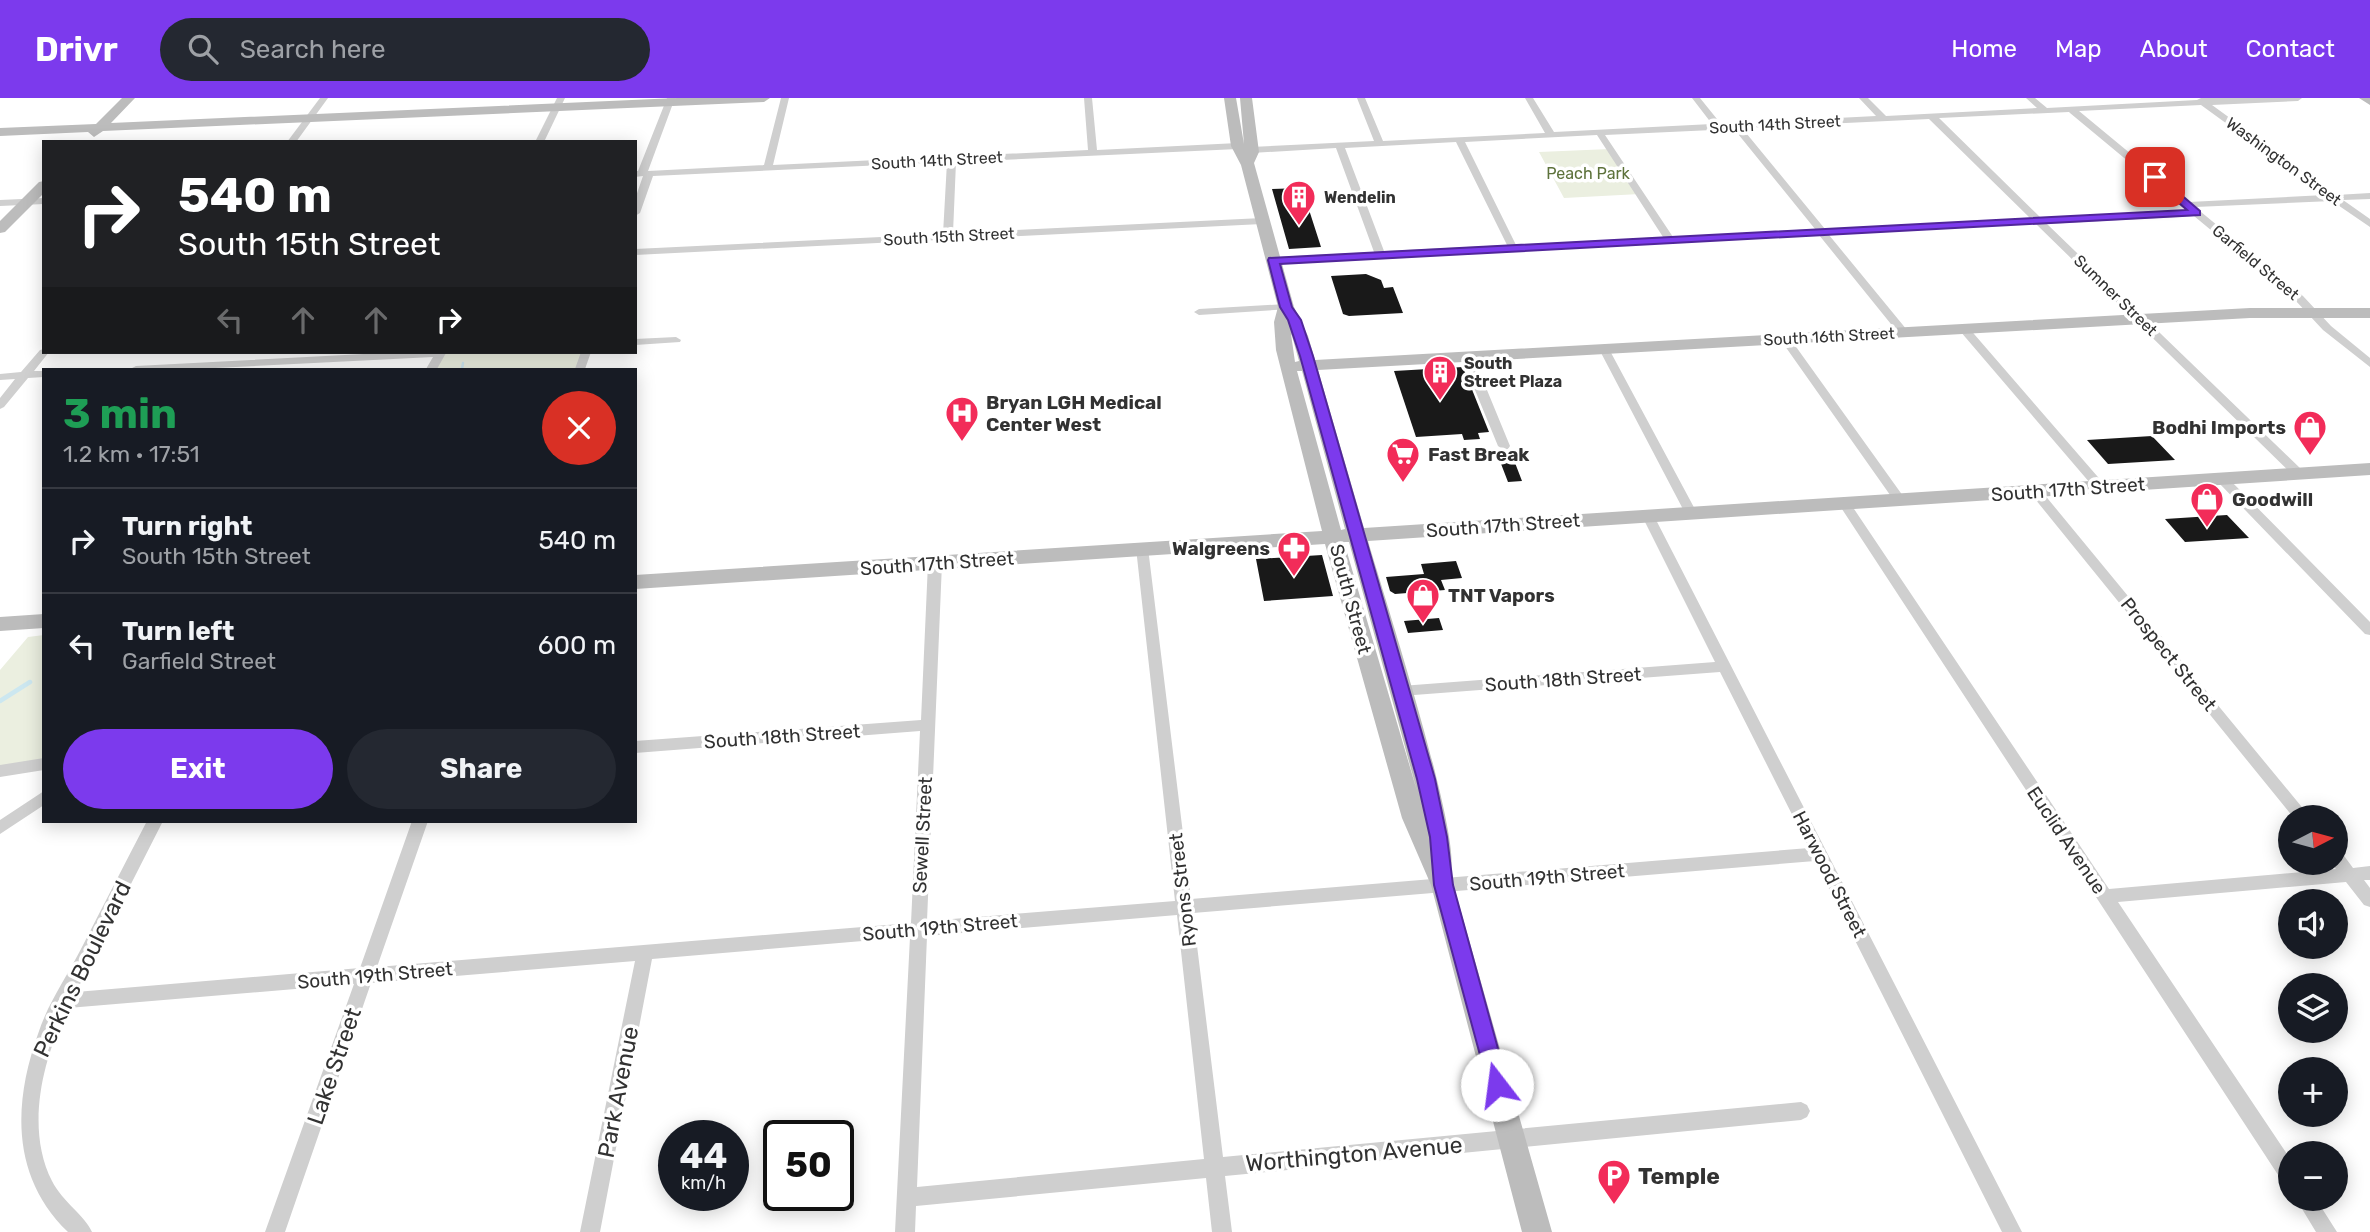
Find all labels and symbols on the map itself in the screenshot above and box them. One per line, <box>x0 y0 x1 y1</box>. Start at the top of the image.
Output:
street label: South 14th Street <box>1709 112 1841 137</box>
street label: Washington Street <box>2222 113 2345 210</box>
pin <box>2125 147 2185 207</box>
street label: South 14th Street <box>871 148 1003 173</box>
park label: Peach Park <box>1546 164 1631 183</box>
building icon: Wendelin <box>1280 178 1318 227</box>
place label: Wendelin <box>1324 188 1396 207</box>
street label: Garfield Street <box>2209 221 2303 304</box>
street label: South 15th Street <box>883 224 1015 249</box>
street label: Sumner Street <box>2070 251 2161 340</box>
street label: South 16th Street <box>1763 324 1895 349</box>
building icon: South Street Plaza <box>1421 353 1459 402</box>
place label: South Street Plaza <box>1464 354 1562 391</box>
place label: Bryan LGH Medical Center West <box>986 391 1162 436</box>
hospital icon: Bryan LGH Medical Center West <box>943 394 981 443</box>
shop icon: Bodhi Imports <box>2291 408 2329 457</box>
place label: Bodhi Imports <box>2152 416 2286 439</box>
supermarket icon: Fast Break <box>1384 435 1422 484</box>
place label: Fast Break <box>1428 443 1529 466</box>
street label: South 17th Street <box>1990 473 2146 506</box>
shop icon: Goodwill <box>2188 480 2226 529</box>
place label: Goodwill <box>2232 488 2313 511</box>
street label: South 17th Street <box>1425 509 1581 542</box>
pharmacy icon: Walgreens <box>1275 529 1313 578</box>
place label: Walgreens <box>1172 537 1270 560</box>
street label: South Street <box>1325 542 1376 657</box>
street label: South 17th Street <box>859 547 1015 580</box>
shop icon: TNT Vapors <box>1404 576 1442 625</box>
place label: TNT Vapors <box>1448 584 1555 607</box>
street label: Prospect Street <box>2116 593 2222 716</box>
street label: South 18th Street <box>1484 663 1643 696</box>
street label: South 18th Street <box>703 720 862 753</box>
street label: Sewell Street <box>908 776 937 894</box>
street label: Euclid Avenue <box>2022 782 2111 898</box>
north arrow <box>2278 805 2348 875</box>
street label: Harwood Street <box>1788 807 1872 942</box>
street label: Ryons Street <box>1164 831 1201 948</box>
street label: South 19th Street <box>1468 859 1626 896</box>
street label: Perkins Boulevard <box>27 876 137 1062</box>
street label: South 19th Street <box>861 909 1019 946</box>
street label: South 19th Street <box>296 957 454 994</box>
street label: Lake Street <box>301 1004 367 1128</box>
street label: Park Avenue <box>592 1024 644 1160</box>
position arrow <box>1460 1048 1534 1122</box>
speed limit sign: 50 <box>763 1120 854 1211</box>
street label: Worthington Avenue <box>1244 1131 1464 1177</box>
parking icon: Temple <box>1595 1157 1633 1206</box>
place label: Temple <box>1638 1162 1720 1190</box>

